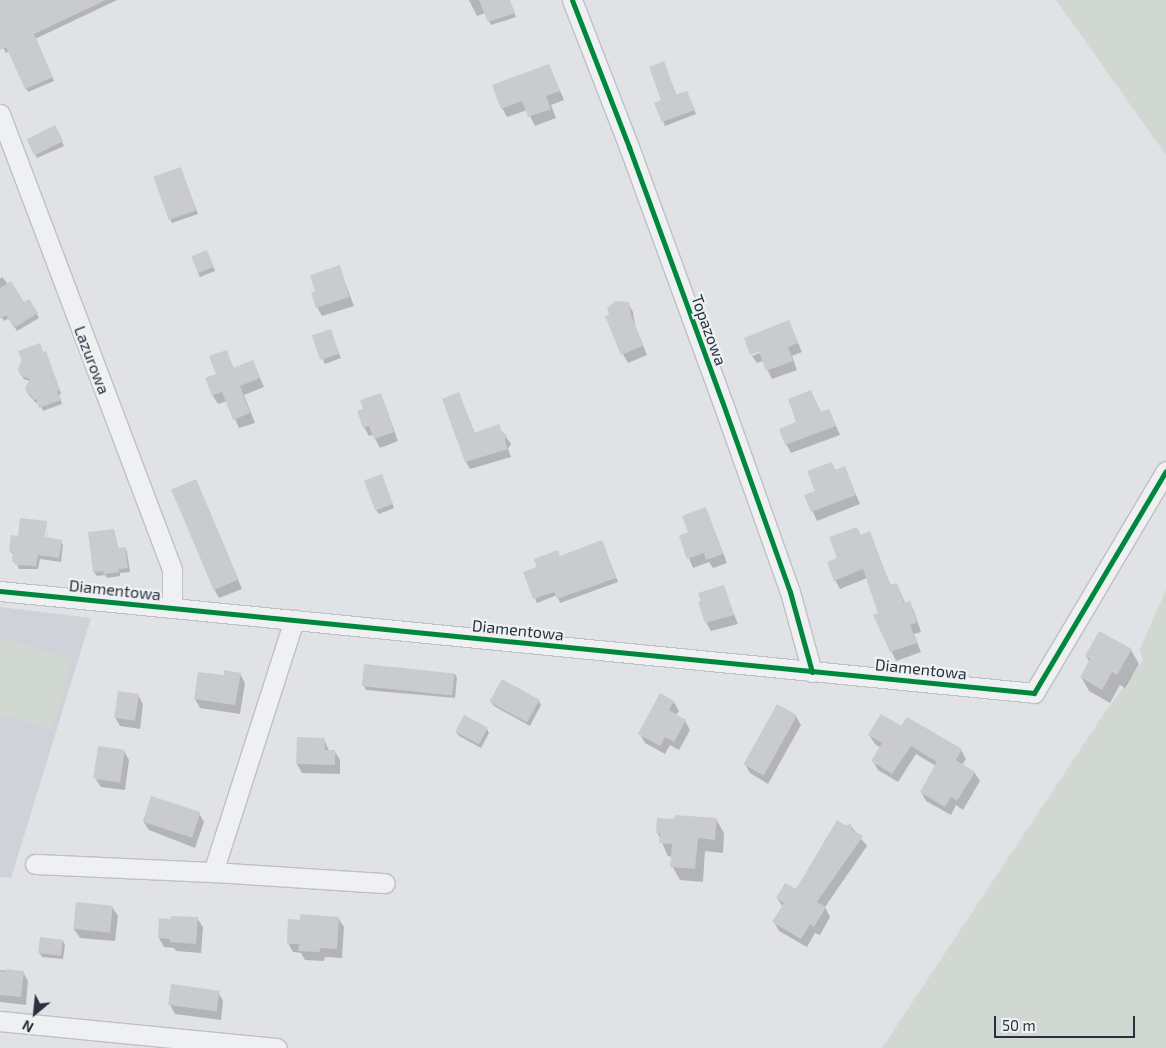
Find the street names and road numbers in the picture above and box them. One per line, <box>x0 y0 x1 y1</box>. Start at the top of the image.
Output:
street label: Topazowa <box>687 292 731 368</box>
street label: Lazurowa <box>70 323 114 397</box>
street label: Diamentowa <box>68 576 162 604</box>
street label: Diamentowa <box>471 616 565 644</box>
street label: Diamentowa <box>874 655 968 683</box>

